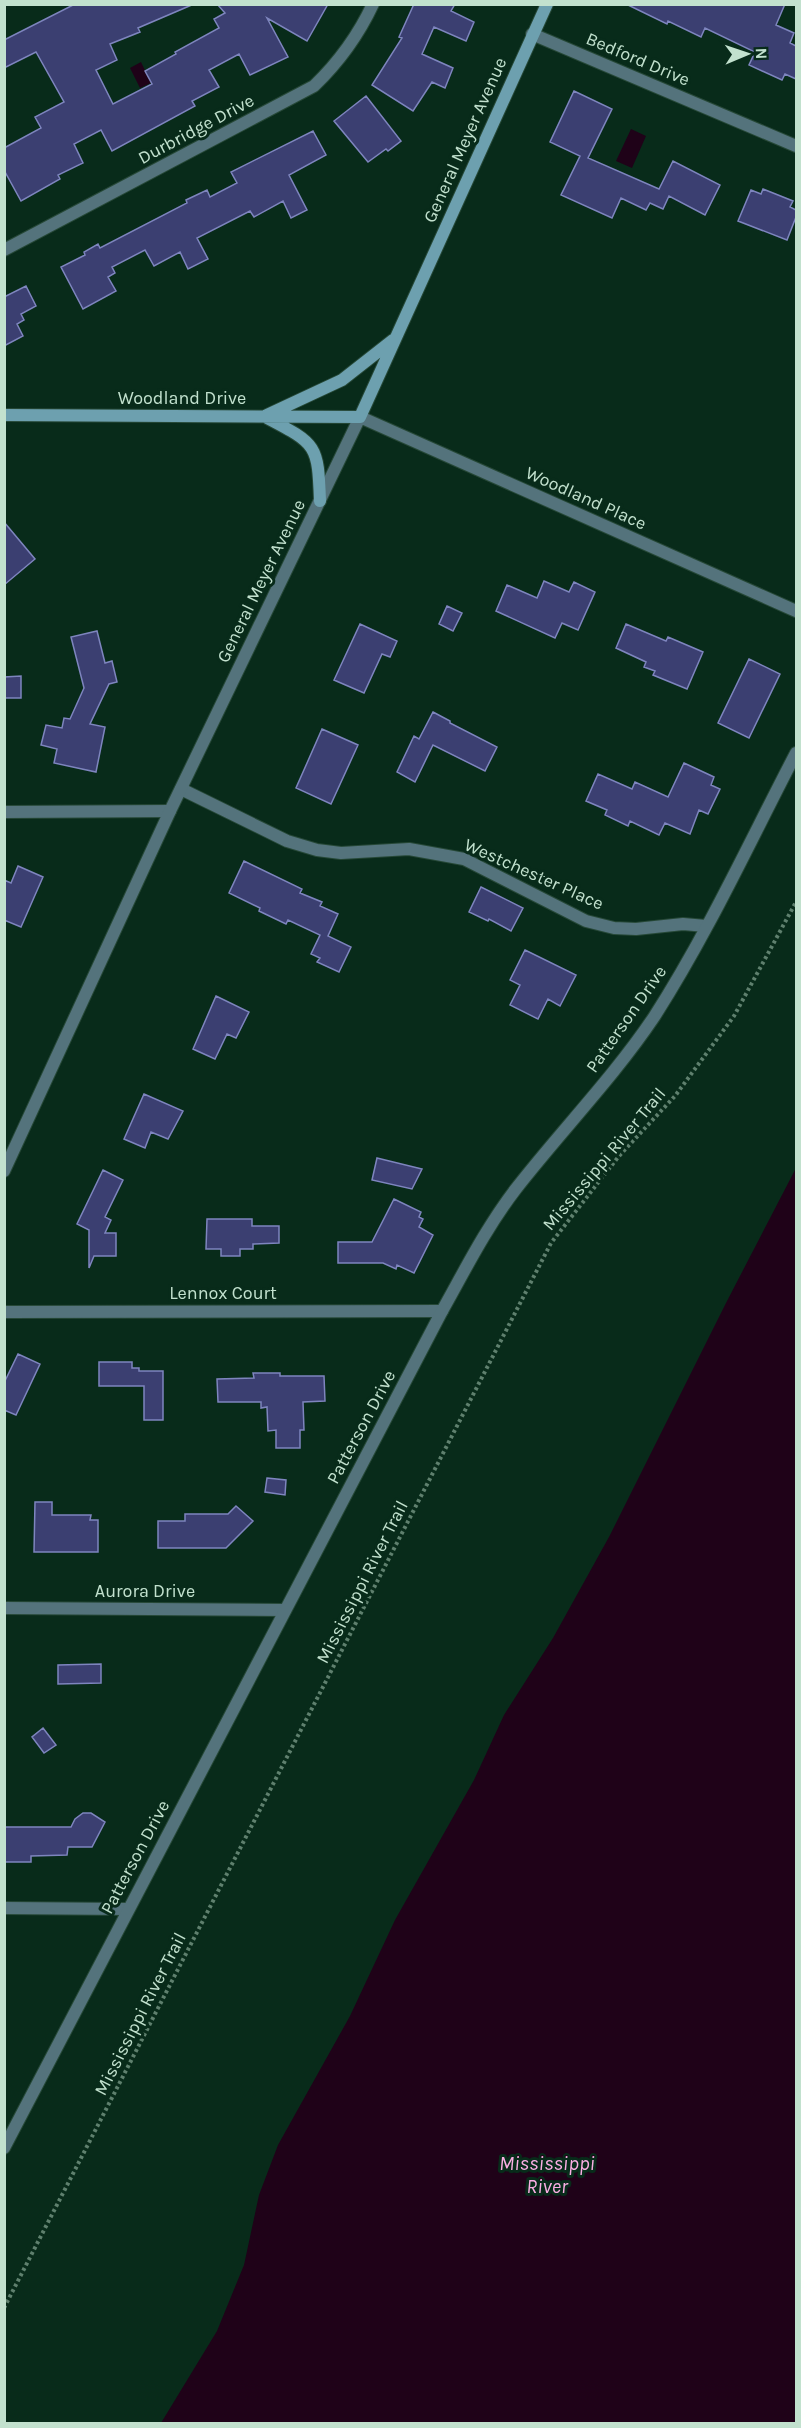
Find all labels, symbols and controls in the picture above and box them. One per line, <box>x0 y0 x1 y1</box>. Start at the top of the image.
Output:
north arrow <box>717 24 777 84</box>
street label: Bedford Drive <box>583 27 693 91</box>
text: N <box>752 47 771 60</box>
street label: General Meyer Avenue <box>419 54 511 226</box>
street label: Durbridge Drive <box>134 89 258 169</box>
street label: Woodland Drive <box>118 387 246 409</box>
street label: Woodland Place <box>522 462 650 534</box>
street label: General Meyer Avenue <box>212 496 310 666</box>
street label: Westchester Place <box>461 833 607 915</box>
street label: Patterson Drive <box>581 961 671 1077</box>
street label: Mississippi River Trail <box>538 1083 670 1235</box>
street label: Lennox Court <box>169 1282 277 1304</box>
street label: Patterson Drive <box>322 1366 400 1488</box>
street label: Mississippi River Trail <box>311 1497 413 1667</box>
street label: Aurora Drive <box>95 1580 195 1602</box>
street label: Patterson Drive <box>96 1796 174 1918</box>
street label: Mississippi River Trail <box>89 1929 191 2099</box>
water label: Mississippi River <box>499 2152 595 2198</box>

